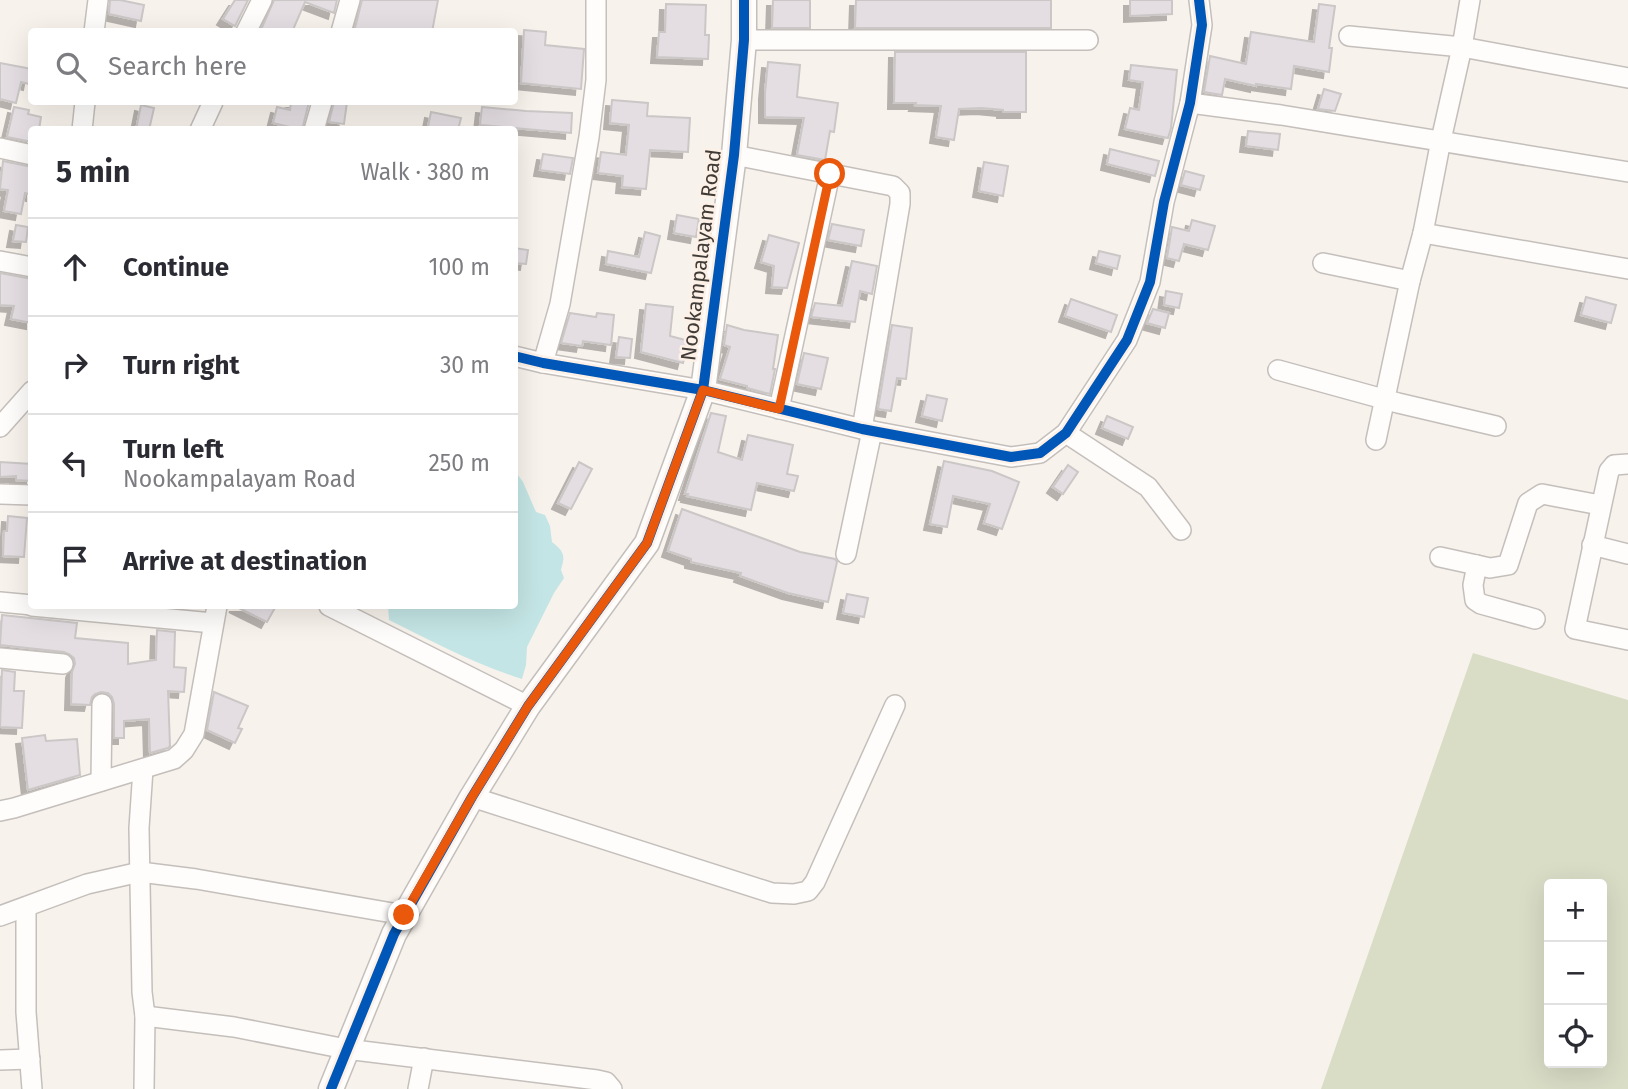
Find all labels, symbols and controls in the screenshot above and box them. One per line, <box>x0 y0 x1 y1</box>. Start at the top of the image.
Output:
search box <box>28 28 518 105</box>
icon: search <box>52 48 90 86</box>
text: Search here <box>108 51 247 82</box>
street label: Nookampalayam Road <box>675 148 727 362</box>
text: 5 min <box>56 154 130 190</box>
text: Walk · 380 m <box>360 158 490 186</box>
route start <box>814 158 845 189</box>
icon: ahead <box>56 248 94 286</box>
text: Continue <box>123 252 229 283</box>
text: 100 m <box>429 253 490 281</box>
icon: right <box>56 346 94 384</box>
text: Turn right <box>123 350 240 381</box>
text: 30 m <box>440 351 490 379</box>
text: Turn left <box>123 434 224 465</box>
icon: left <box>56 444 94 482</box>
text: 250 m <box>428 449 490 477</box>
text: Nookampalayam Road <box>123 465 356 493</box>
icon: arrive <box>56 542 94 580</box>
text: Arrive at destination <box>123 546 367 577</box>
map controls <box>1544 879 1607 1068</box>
button: + <box>1544 879 1607 942</box>
route end <box>388 899 419 930</box>
button: − <box>1544 942 1607 1005</box>
button: locate <box>1544 1005 1607 1068</box>

